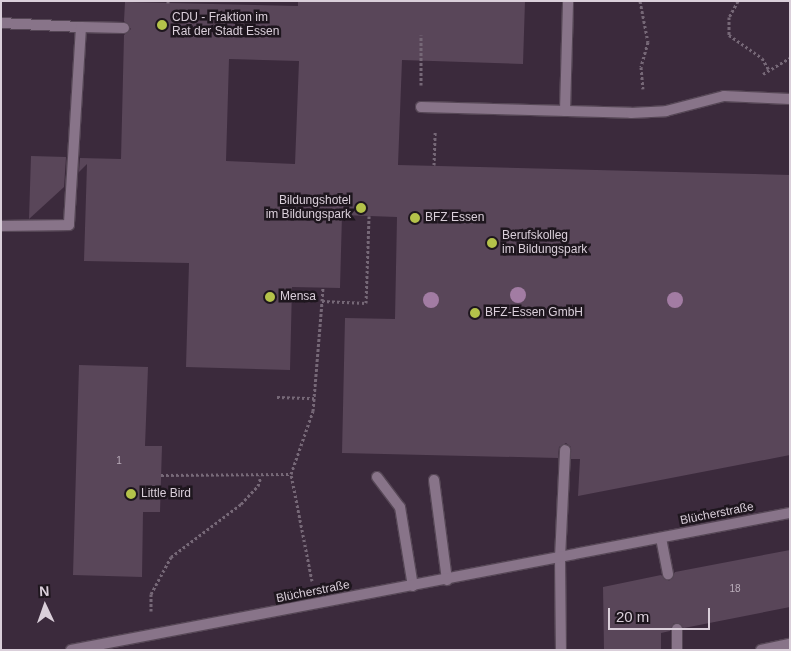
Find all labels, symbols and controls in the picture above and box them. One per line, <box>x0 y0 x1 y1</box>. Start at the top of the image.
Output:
place label: CDU - Fraktion im Rat der Stadt Essen <box>172 11 279 39</box>
marker: CDU - Fraktion im Rat der Stadt Essen <box>156 19 168 31</box>
place label: Bildungshotel im Bildungspark <box>266 194 351 222</box>
marker: Bildungshotel im Bildungspark <box>355 202 367 214</box>
place label: BFZ Essen <box>425 211 484 225</box>
marker: BFZ Essen <box>409 212 421 224</box>
place label: Berufskolleg im Bildungspark <box>502 229 587 257</box>
marker: Berufskolleg im Bildungspark <box>486 237 498 249</box>
place label: Mensa <box>280 290 316 304</box>
marker: Mensa <box>264 291 276 303</box>
place label: BFZ-Essen GmbH <box>485 306 583 320</box>
marker: BFZ-Essen GmbH <box>469 307 481 319</box>
house number: 1 <box>116 455 122 467</box>
place label: Little Bird <box>141 487 191 501</box>
marker: Little Bird <box>125 488 137 500</box>
street label: Blücherstraße <box>679 500 755 528</box>
street label: Blücherstraße <box>275 578 351 606</box>
north arrow <box>20 581 70 631</box>
text: N <box>39 583 50 599</box>
house number: 18 <box>729 583 741 595</box>
scale bar <box>611 598 714 630</box>
text: 20 m <box>616 608 649 625</box>

